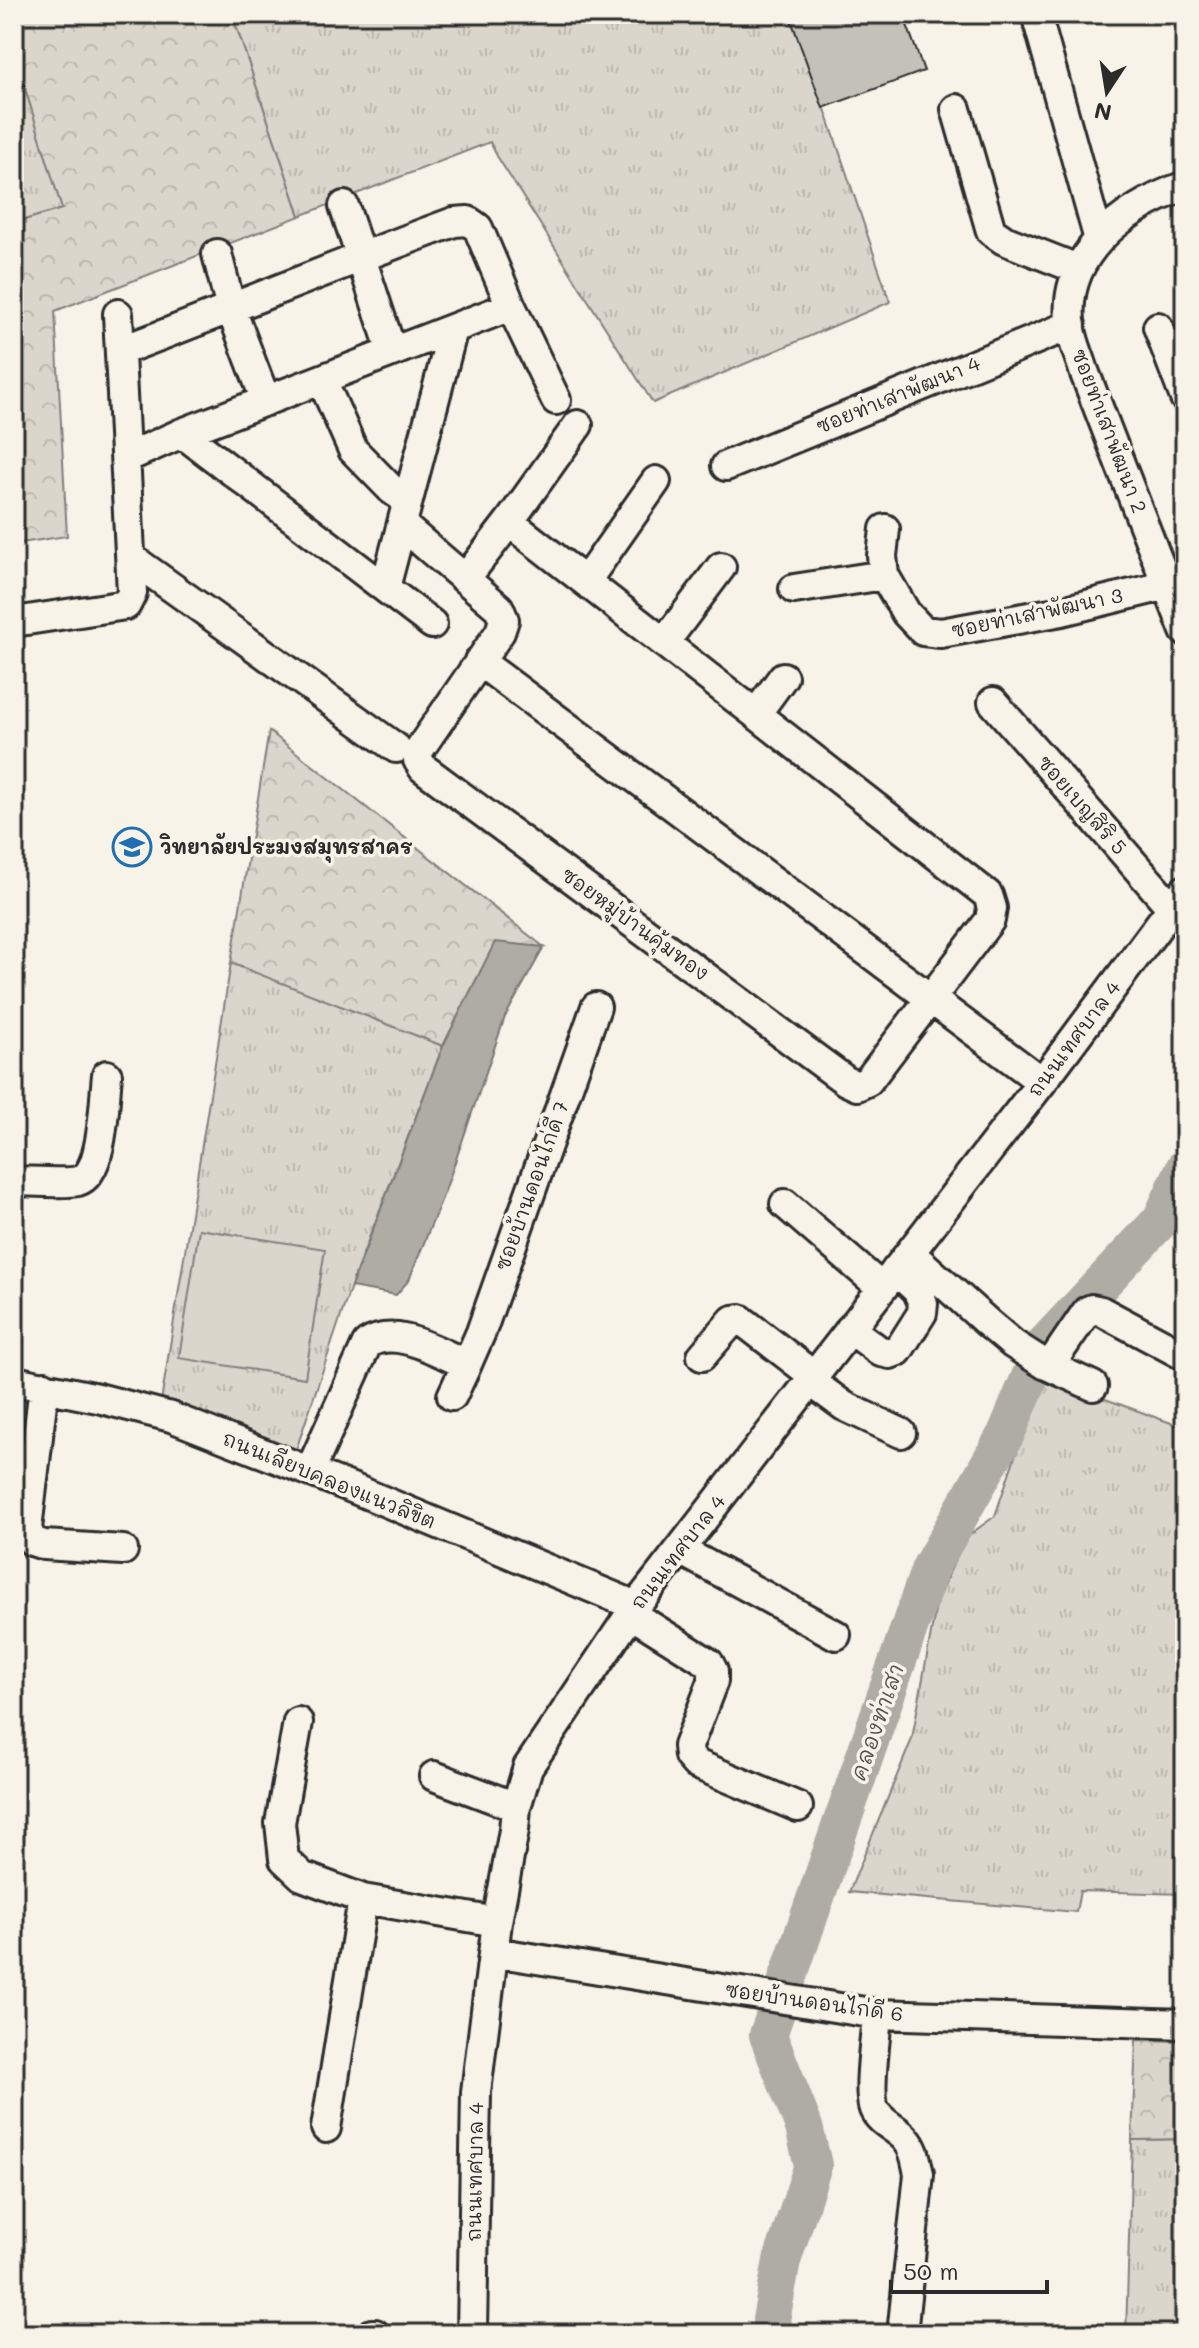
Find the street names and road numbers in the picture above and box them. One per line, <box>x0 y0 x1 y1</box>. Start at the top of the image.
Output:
street label: ซอยท่าเสาพัฒนา 2 <box>1067 345 1153 516</box>
street label: ซอยท่าเสาพัฒนา 4 <box>812 349 984 439</box>
street label: ซอยท่าเสาพัฒนา 3 <box>949 581 1125 643</box>
street label: ซอยเบญสิริ 5 <box>1033 749 1133 859</box>
street label: ซอยหมู่บ้านคุ้มทอง <box>554 861 715 989</box>
street label: ถนนเทศบาล 4 <box>1021 975 1126 1102</box>
street label: ซอยบ้านดอนไก่ดี 7 <box>488 1097 574 1274</box>
street label: ถนนเลียบคลองแนวลิขิต <box>219 1424 440 1534</box>
street label: ถนนเทศบาล 4 <box>624 1488 731 1614</box>
street label: ซอยบ้านดอนไก่ดี 6 <box>723 1976 905 2026</box>
street label: ถนนเทศบาล 4 <box>460 2102 488 2242</box>

